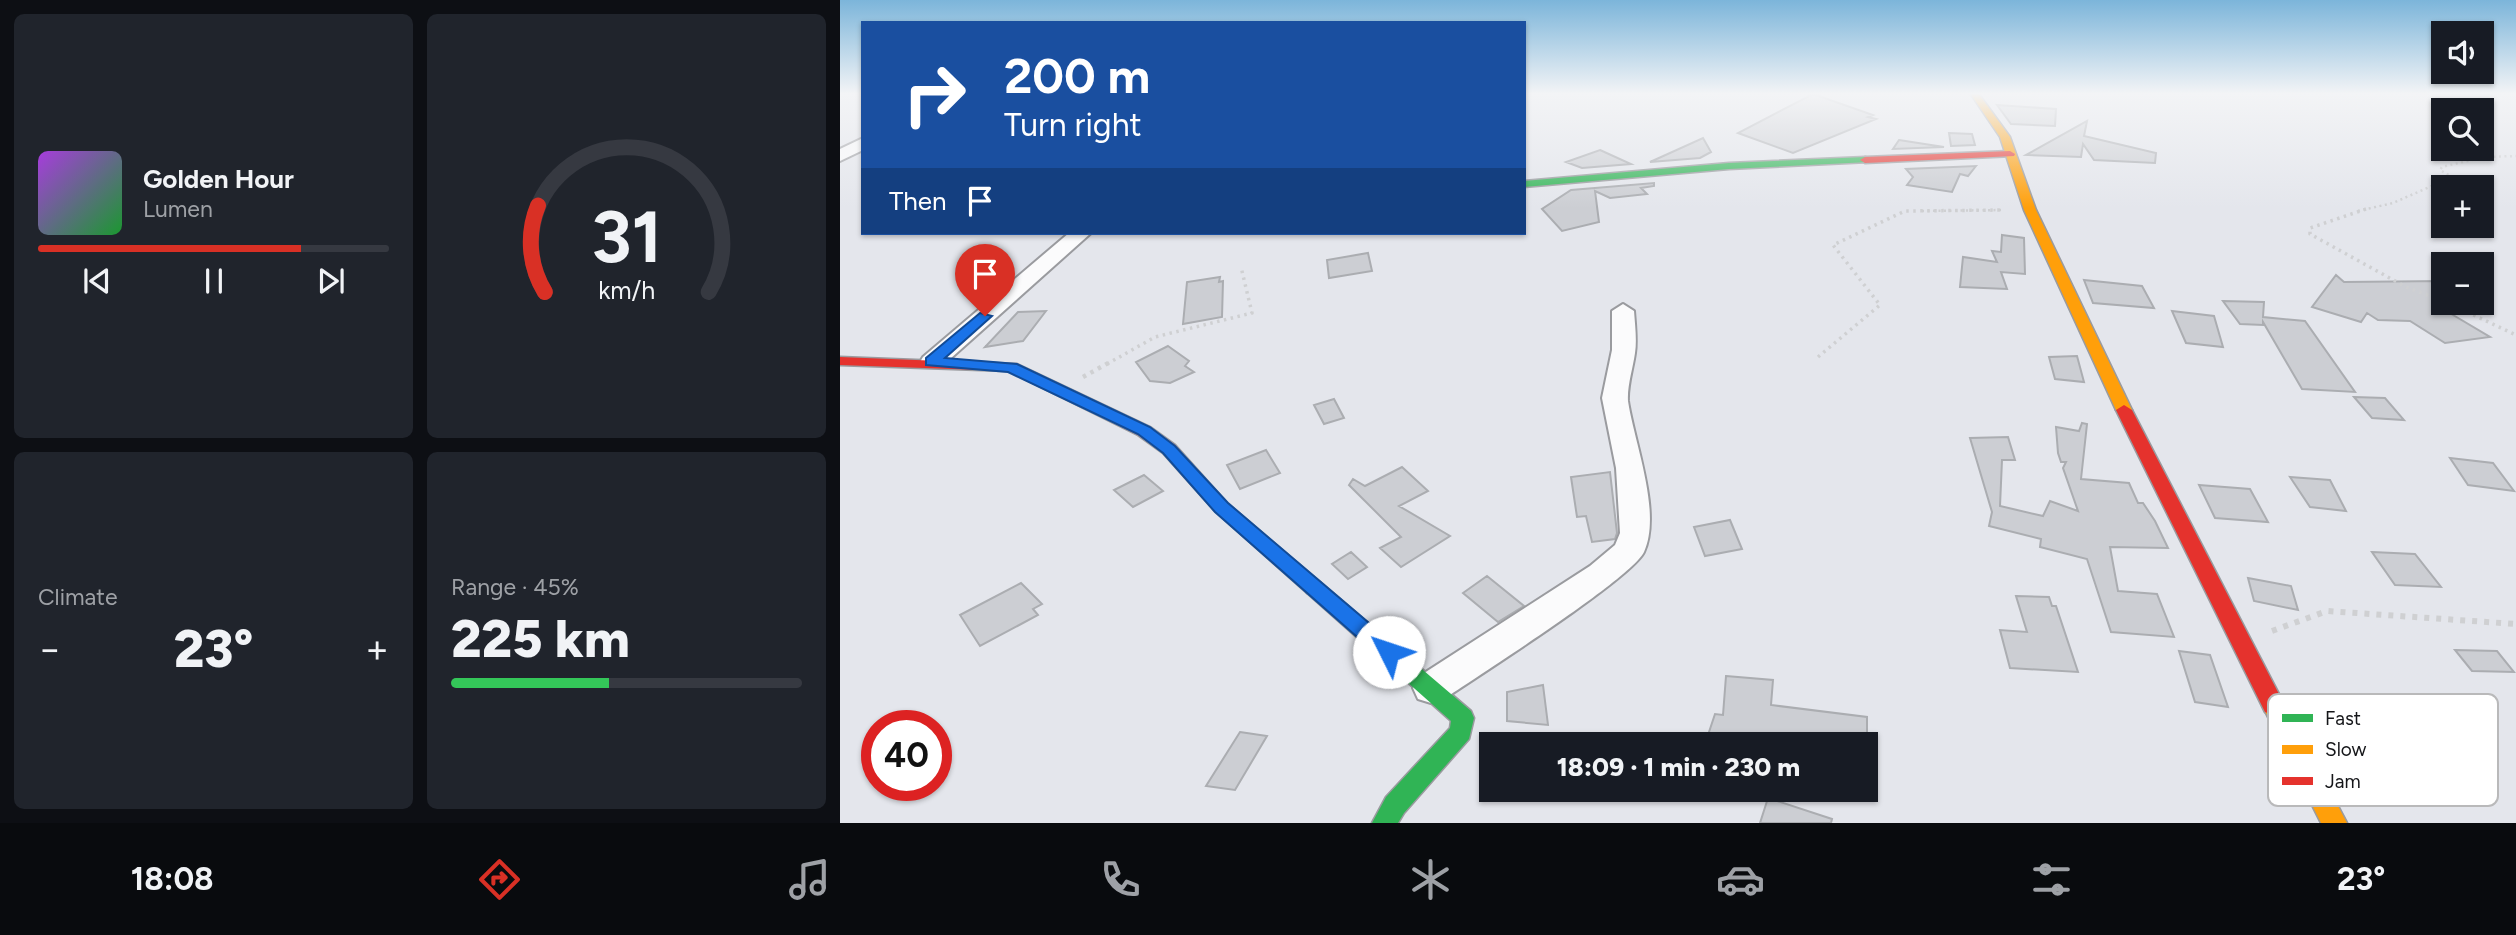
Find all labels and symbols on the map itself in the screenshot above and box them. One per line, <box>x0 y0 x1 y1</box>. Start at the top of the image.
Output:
pin <box>955 244 1015 316</box>
position arrow <box>1352 615 1426 689</box>
legend <box>2268 694 2498 806</box>
text: Fast <box>2325 707 2361 730</box>
speed limit sign: 40 <box>861 710 952 801</box>
text: Slow <box>2325 738 2367 761</box>
text: Jam <box>2325 770 2361 793</box>

